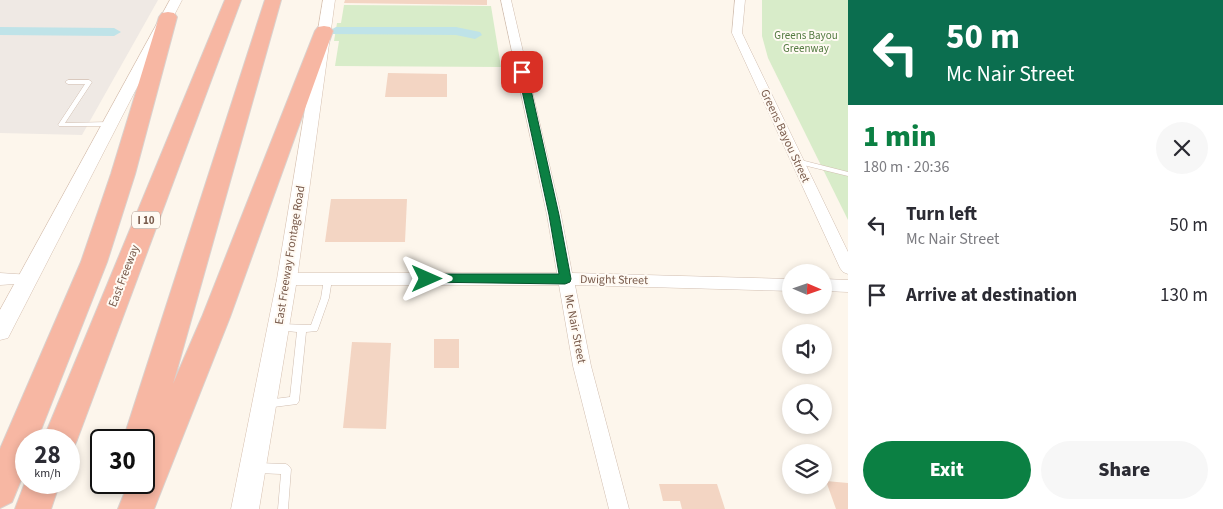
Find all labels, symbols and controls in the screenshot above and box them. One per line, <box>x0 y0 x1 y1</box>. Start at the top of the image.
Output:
text: 50 m <box>946 12 1020 62</box>
icon: left <box>863 20 928 85</box>
park label: Greens Bayou Greenway <box>774 28 838 56</box>
pin <box>501 51 543 93</box>
icon: arrive <box>508 58 536 86</box>
text: Mc Nair Street <box>946 58 1074 90</box>
street label: Greens Bayou Street <box>756 86 814 186</box>
text: 1 min <box>863 115 937 158</box>
button: close <box>1156 122 1208 174</box>
text: 180 m · 20:36 <box>863 156 950 178</box>
street label: East Freeway Frontage Road <box>271 184 309 326</box>
text: Turn left <box>906 201 977 228</box>
icon: left <box>863 211 891 239</box>
road number: I 10 <box>132 212 160 228</box>
text: 50 m <box>1170 212 1208 239</box>
text: Mc Nair Street <box>906 228 999 250</box>
street label: East Freeway <box>104 242 144 310</box>
position arrow <box>400 252 452 304</box>
north arrow <box>782 264 832 314</box>
map controls <box>782 264 832 494</box>
street label: Dwight Street <box>580 271 648 289</box>
icon: arrive <box>863 281 891 309</box>
text: Arrive at destination <box>906 282 1077 309</box>
text: 130 m <box>1160 282 1208 309</box>
street label: Mc Nair Street <box>560 293 590 365</box>
button: sound <box>782 324 832 374</box>
button: search <box>782 384 832 434</box>
speed limit sign: 30 <box>90 429 155 494</box>
text: 28 <box>34 437 61 473</box>
button: Exit <box>863 441 1031 499</box>
button: Share <box>1041 441 1208 499</box>
button: layers <box>782 444 832 494</box>
text: km/h <box>34 465 61 482</box>

